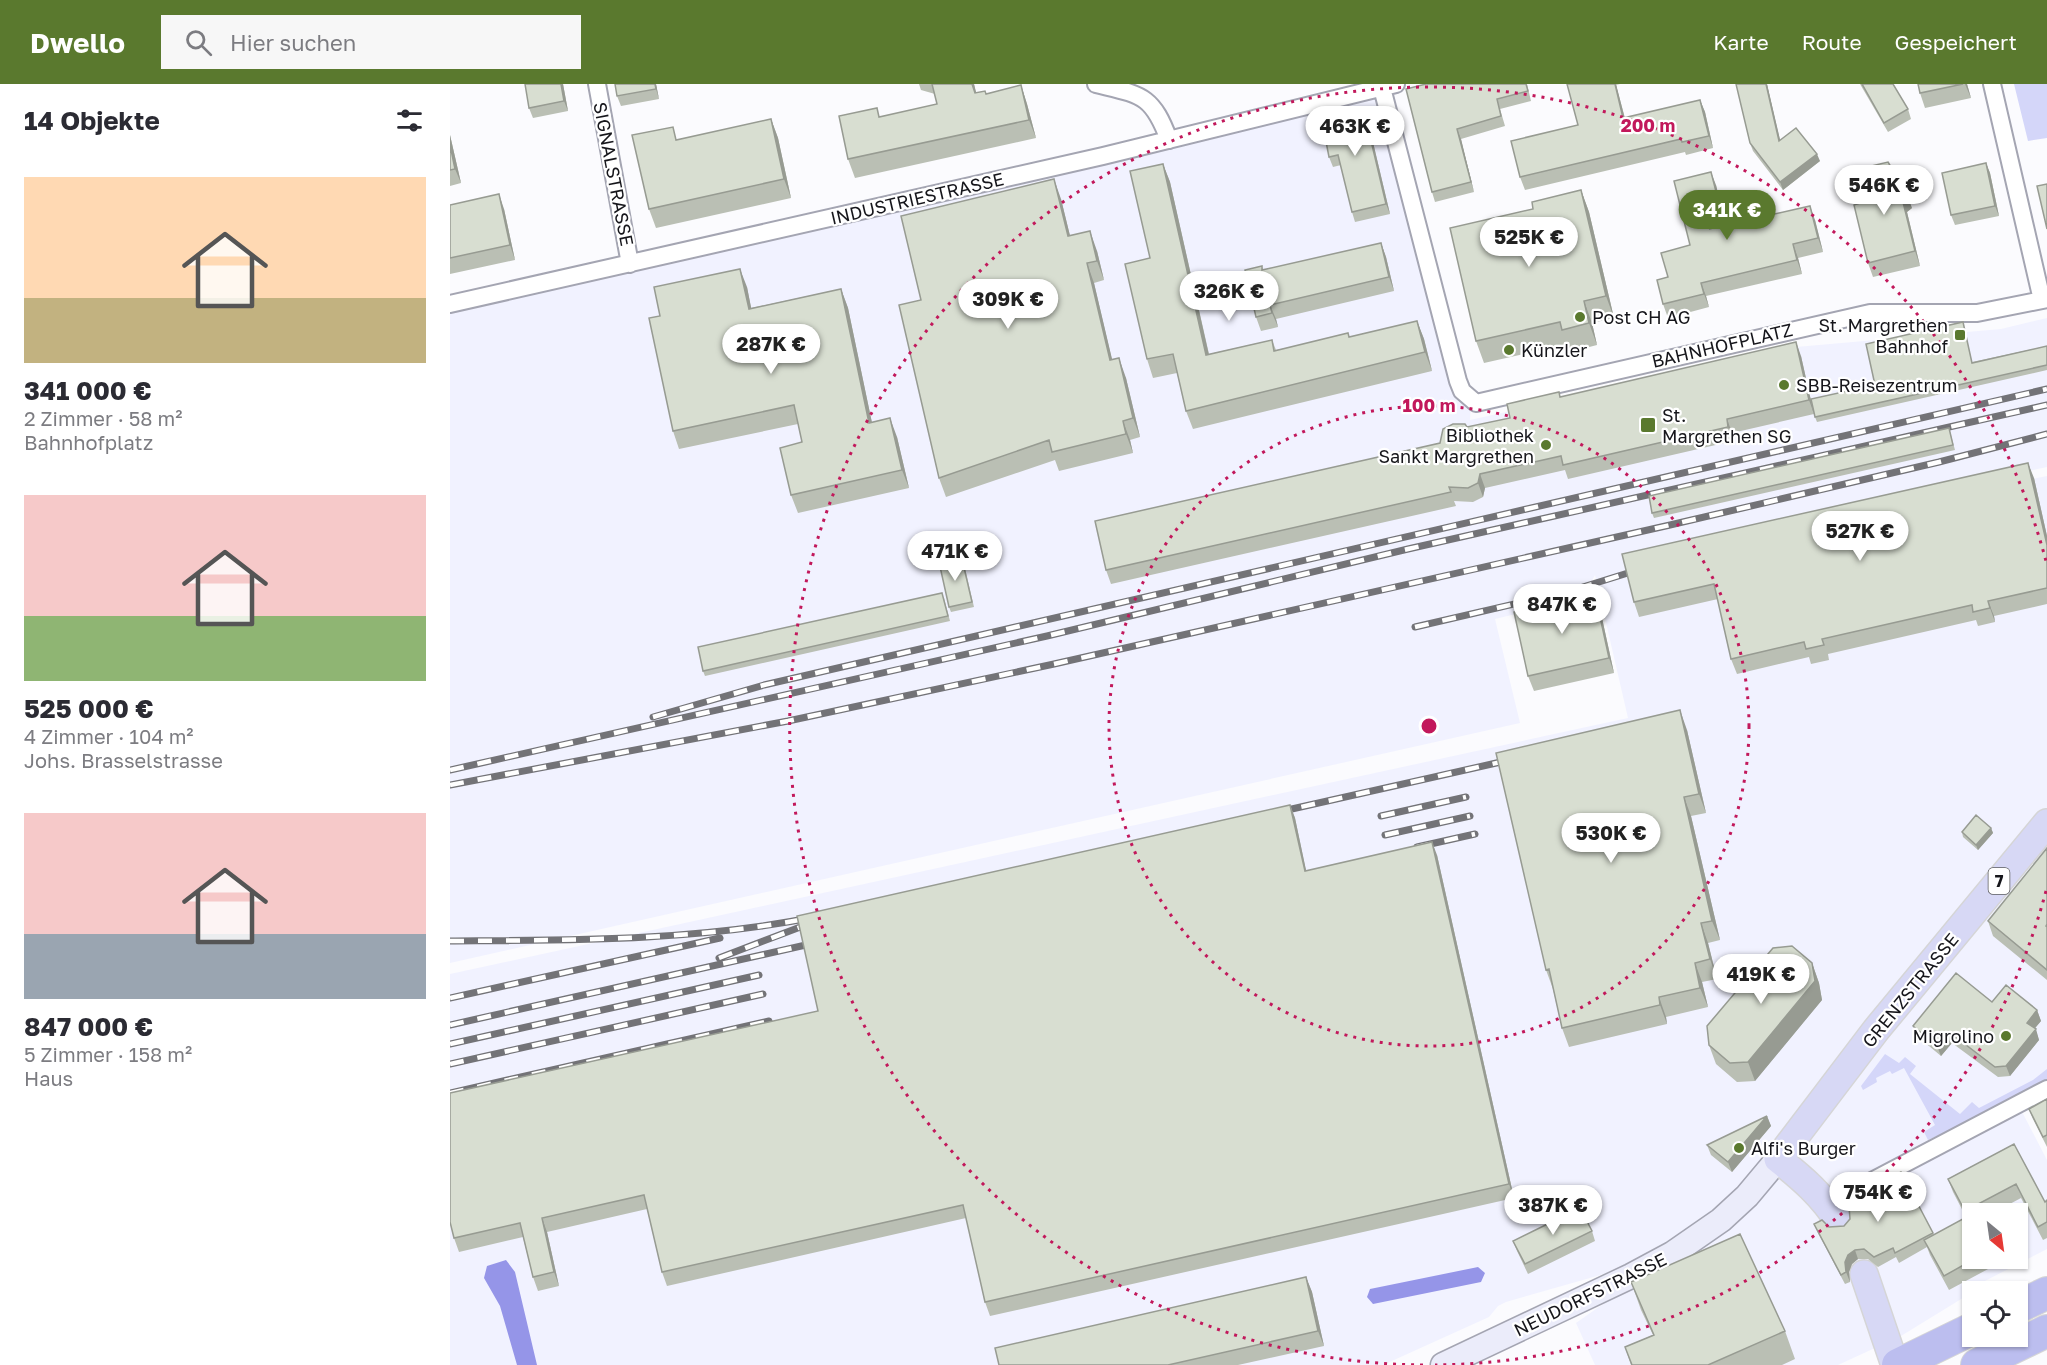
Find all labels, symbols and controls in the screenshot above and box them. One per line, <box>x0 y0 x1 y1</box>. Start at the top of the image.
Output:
search box <box>161 15 581 69</box>
text: Dwello <box>30 26 125 59</box>
icon: search <box>182 26 215 59</box>
text: Hier suchen <box>230 29 356 56</box>
text: Karte <box>1713 29 1769 55</box>
text: Route <box>1802 29 1862 55</box>
text: Gespeichert <box>1895 29 2017 55</box>
street label: SIGNALSTRASSE <box>589 100 639 248</box>
icon: filters <box>393 104 426 137</box>
text: 14 Objekte <box>24 105 160 136</box>
pin: 463K € <box>1306 106 1404 157</box>
text: 463K € <box>1320 113 1391 137</box>
text: 200 m <box>1621 114 1675 136</box>
pin: 546K € <box>1835 165 1933 216</box>
street label: INDUSTRIESTRASSE <box>828 167 1006 229</box>
text: 546K € <box>1849 172 1920 196</box>
pin: 341K € <box>1678 190 1776 241</box>
text: 341K € <box>1693 197 1761 221</box>
icon: home <box>171 216 279 324</box>
pin: 525K € <box>1480 217 1578 268</box>
text: 525K € <box>1494 224 1564 248</box>
pin: 326K € <box>1180 271 1278 322</box>
text: 326K € <box>1194 278 1264 302</box>
pin: 309K € <box>959 279 1057 330</box>
text: 309K € <box>972 286 1044 310</box>
place label: Post CH AG <box>1592 306 1690 328</box>
marker: Post CH AG <box>1573 310 1587 324</box>
place label: St. Margrethen Bahnhof <box>1819 314 1948 357</box>
street label: BAHNHOFPLATZ <box>1649 318 1795 372</box>
pin: 287K € <box>722 324 820 375</box>
marker: St. Margrethen Bahnhof <box>1953 328 1967 342</box>
text: 287K € <box>736 331 806 355</box>
place label: Künzler <box>1521 339 1587 361</box>
marker: Künzler <box>1502 343 1516 357</box>
place label: SBB-Reisezentrum <box>1796 374 1957 396</box>
text: 341 000 € <box>24 375 152 406</box>
marker: SBB-Reisezentrum <box>1777 378 1791 392</box>
text: 100 m <box>1403 394 1455 416</box>
place label: St. Margrethen SG <box>1662 404 1791 447</box>
text: 2 Zimmer · 58 m² <box>24 406 182 430</box>
marker: St. Margrethen SG <box>1639 416 1657 434</box>
place label: Bibliothek Sankt Margrethen <box>1378 424 1534 467</box>
text: Bahnhofplatz <box>24 430 153 454</box>
marker: Bibliothek Sankt Margrethen <box>1539 438 1553 452</box>
pin: 527K € <box>1811 511 1909 562</box>
text: 527K € <box>1826 518 1894 542</box>
pin: 471K € <box>906 531 1004 582</box>
icon: home <box>171 534 279 642</box>
text: 471K € <box>921 538 989 562</box>
pin: 847K € <box>1513 584 1611 635</box>
text: 847K € <box>1527 591 1597 615</box>
text: 525 000 € <box>24 693 154 724</box>
centre of rings <box>1419 716 1439 736</box>
text: 4 Zimmer · 104 m² <box>24 724 194 748</box>
text: Johs. Brasselstrasse <box>24 748 223 772</box>
pin: 530K € <box>1562 813 1660 864</box>
text: 530K € <box>1576 820 1647 844</box>
icon: home <box>171 852 279 960</box>
road number: 7 <box>1988 868 2010 894</box>
street label: GRENZSTRASSE <box>1857 928 1963 1052</box>
pin: 419K € <box>1712 954 1810 1005</box>
text: 419K € <box>1726 961 1796 985</box>
text: 847 000 € <box>24 1011 153 1042</box>
place label: Migrolino <box>1913 1025 1994 1047</box>
marker: Migrolino <box>1999 1029 2013 1043</box>
text: 5 Zimmer · 158 m² <box>24 1042 192 1066</box>
text: Haus <box>24 1066 73 1090</box>
place label: Alfi's Burger <box>1751 1137 1856 1159</box>
marker: Alfi's Burger <box>1732 1141 1746 1155</box>
pin: 754K € <box>1829 1172 1927 1223</box>
text: 754K € <box>1843 1179 1913 1203</box>
pin: 387K € <box>1504 1185 1602 1236</box>
text: 387K € <box>1518 1192 1588 1216</box>
north arrow <box>1962 1203 2028 1269</box>
map controls <box>1962 1203 2028 1347</box>
street label: NEUDORFSTRASSE <box>1510 1247 1670 1341</box>
button: locate <box>1962 1281 2028 1347</box>

